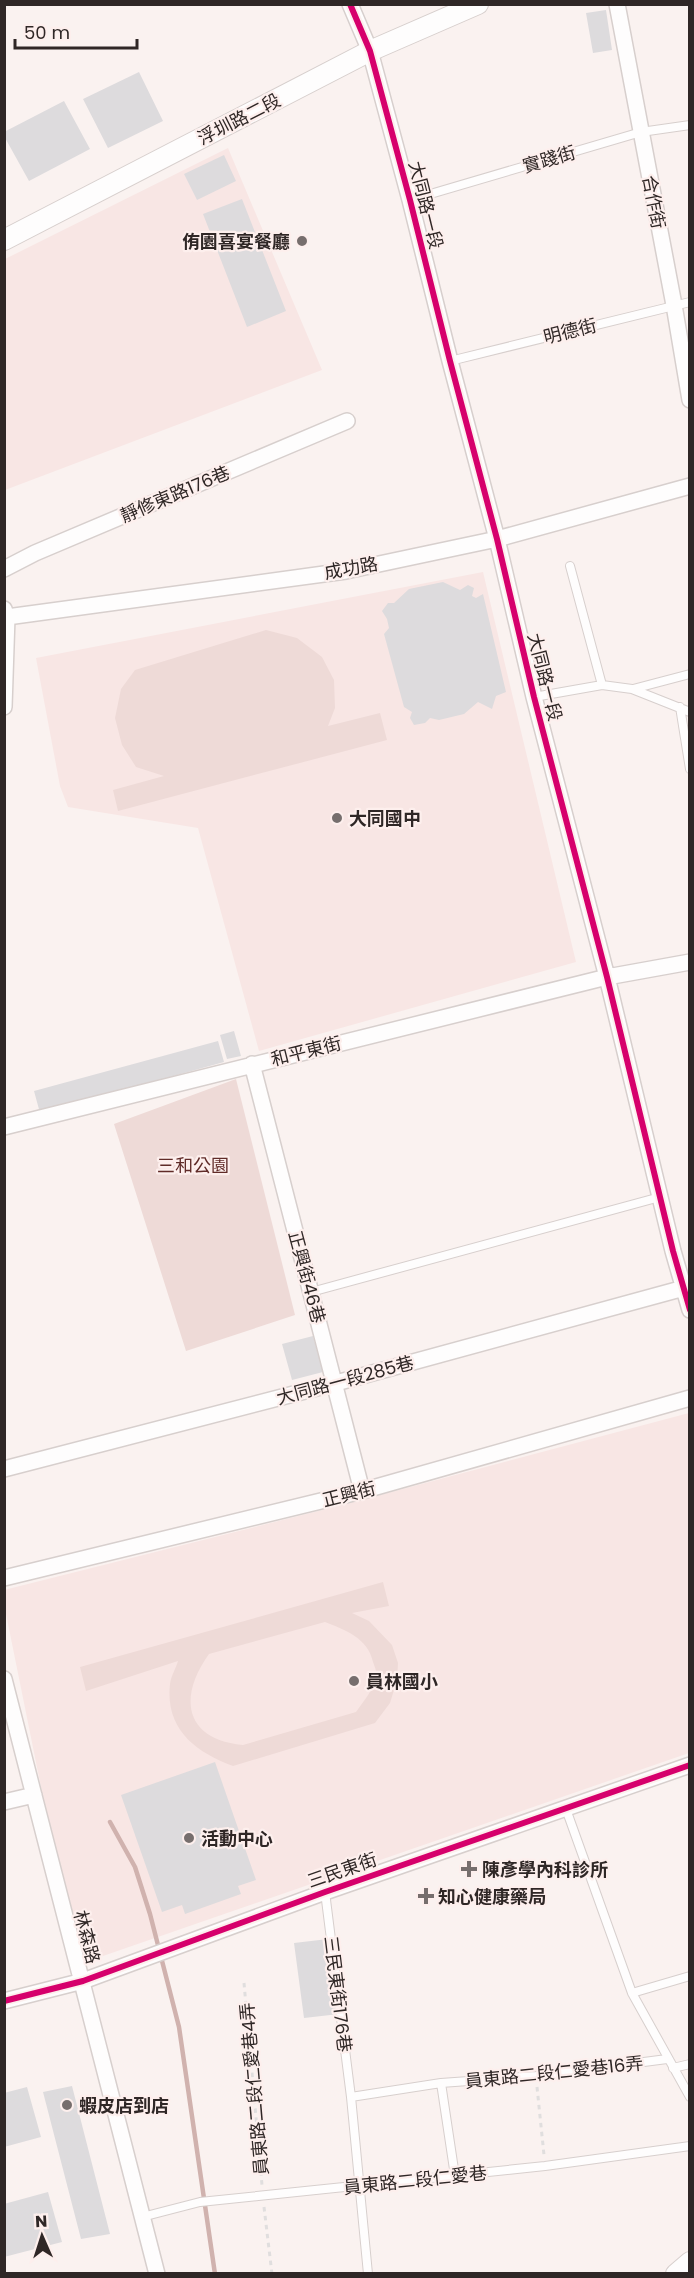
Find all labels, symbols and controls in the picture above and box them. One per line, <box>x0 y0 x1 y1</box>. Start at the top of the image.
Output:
scale bar <box>15 12 136 50</box>
text: 50 m <box>24 20 70 45</box>
street label: 浮圳路二段 <box>193 87 285 151</box>
street label: 實踐街 <box>520 140 578 178</box>
street label: 大同路一段 <box>403 158 449 252</box>
street label: 合作街 <box>637 173 671 231</box>
place label: 侑園喜宴餐廳 <box>182 229 290 254</box>
marker: 侑園喜宴餐廳 <box>295 234 309 248</box>
street label: 明德街 <box>541 312 599 350</box>
street label: 靜修東路176巷 <box>116 460 234 528</box>
street label: 成功路 <box>322 551 380 585</box>
street label: 大同路一段 <box>522 630 568 724</box>
place label: 大同國中 <box>349 806 421 831</box>
marker: 大同國中 <box>330 811 344 825</box>
street label: 和平東街 <box>268 1030 344 1072</box>
park label: 三和公園 <box>157 1153 229 1178</box>
street label: 正興街46巷 <box>283 1228 331 1326</box>
street label: 大同路一段285巷 <box>274 1350 416 1410</box>
street label: 正興街 <box>320 1475 378 1513</box>
place label: 員林國小 <box>366 1669 438 1694</box>
marker: 員林國小 <box>347 1674 361 1688</box>
place label: 活動中心 <box>201 1826 273 1851</box>
marker: 活動中心 <box>182 1831 196 1845</box>
street label: 三民東街 <box>304 1846 380 1894</box>
place label: 陳彥學內科診所 <box>482 1857 608 1882</box>
marker: 陳彥學內科診所 <box>460 1860 478 1878</box>
place label: 知心健康藥局 <box>438 1884 546 1909</box>
marker: 知心健康藥局 <box>419 1889 433 1903</box>
street label: 林森路 <box>68 1908 106 1966</box>
street label: 三民東街176巷 <box>318 1934 358 2054</box>
street label: 員東路二段仁愛巷4弄 <box>234 2002 274 2176</box>
street label: 員東路二段仁愛巷16弄 <box>464 2050 644 2094</box>
place label: 蝦皮店到店 <box>79 2093 169 2118</box>
marker: 蝦皮店到店 <box>60 2098 74 2112</box>
street label: 員東路二段仁愛巷 <box>342 2160 488 2200</box>
north arrow <box>12 2206 72 2266</box>
text: N <box>35 2210 48 2233</box>

